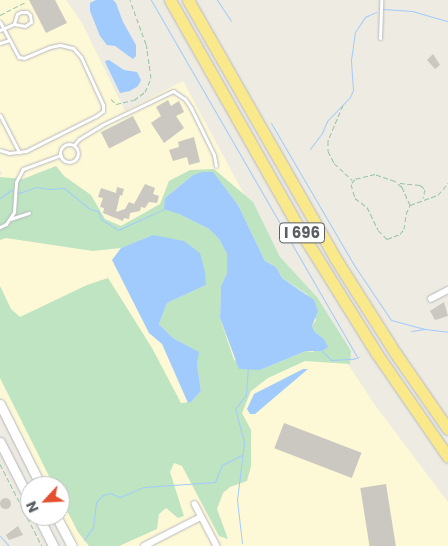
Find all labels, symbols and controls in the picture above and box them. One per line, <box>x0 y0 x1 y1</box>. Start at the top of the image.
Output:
road number: I 696 <box>278 220 326 246</box>
north arrow <box>20 476 70 526</box>
text: N <box>21 498 44 516</box>

